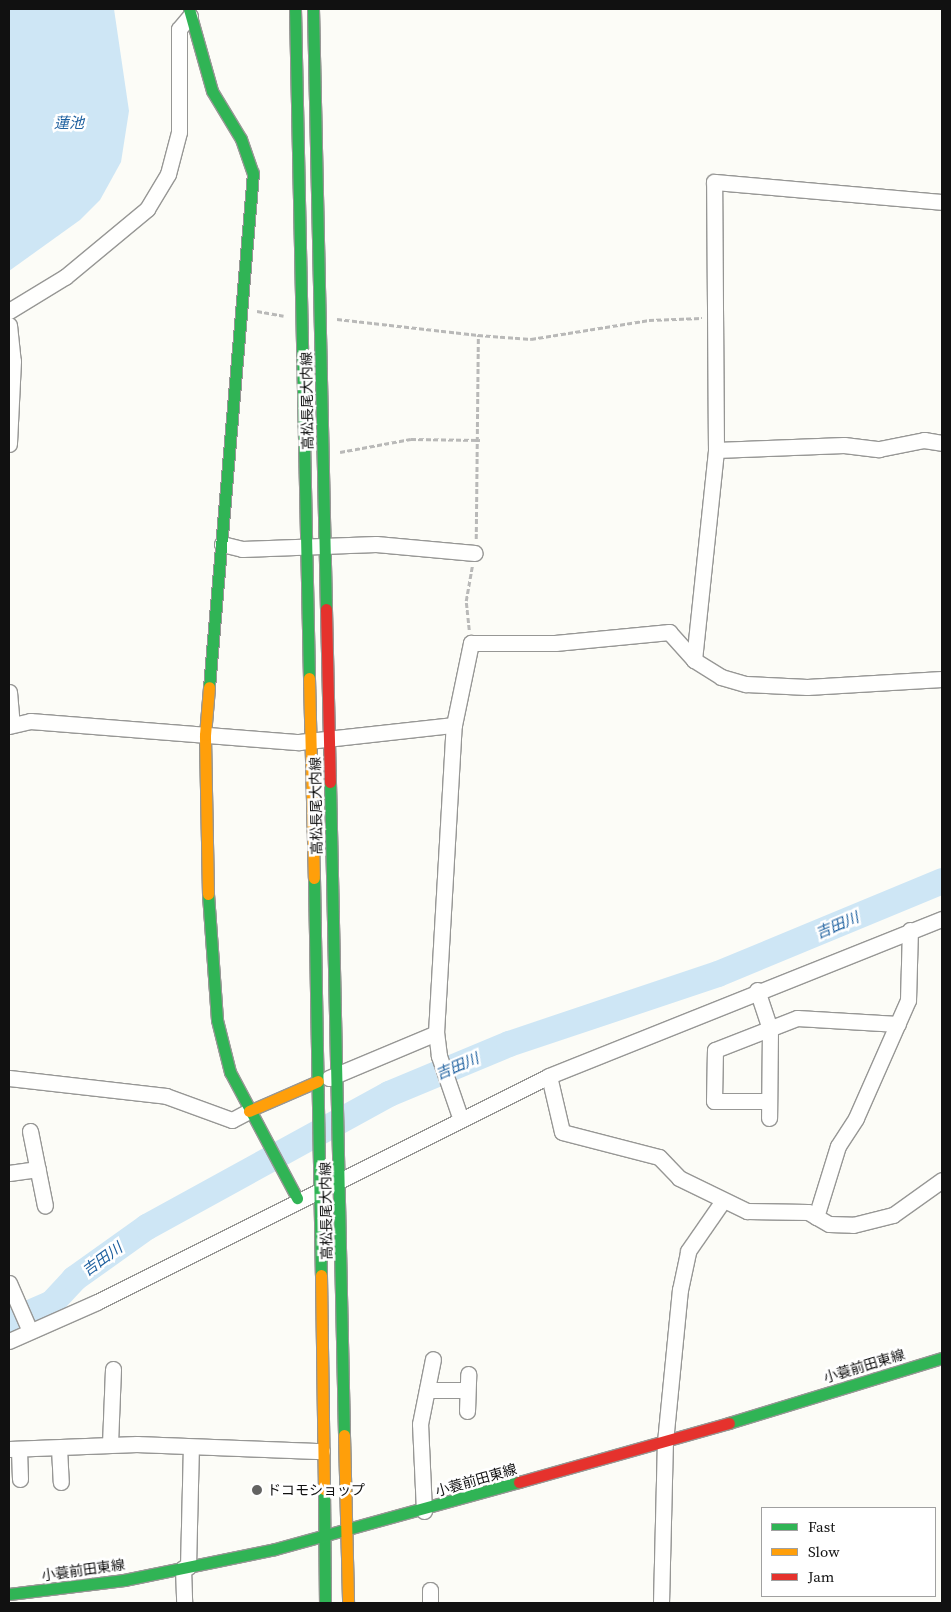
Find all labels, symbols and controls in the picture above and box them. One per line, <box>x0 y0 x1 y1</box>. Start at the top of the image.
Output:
water label: 蓮池 <box>54 114 84 132</box>
street label: 高松長尾大内線 <box>298 352 316 450</box>
street label: 高松長尾大内線 <box>307 757 325 855</box>
water label: 吉田川 <box>813 908 861 942</box>
water label: 吉田川 <box>433 1049 481 1083</box>
street label: 高松長尾大内線 <box>317 1162 335 1260</box>
water label: 吉田川 <box>79 1238 125 1280</box>
street label: 小蓑前田東線 <box>821 1346 907 1386</box>
street label: 小蓑前田東線 <box>433 1460 519 1500</box>
place label: ドコモショップ <box>267 1482 365 1498</box>
marker: ドコモショップ <box>251 1484 263 1496</box>
legend <box>761 1507 936 1597</box>
text: Fast <box>808 1516 835 1537</box>
text: Slow <box>808 1541 840 1562</box>
street label: 小蓑前田東線 <box>40 1556 126 1584</box>
text: Jam <box>808 1566 834 1587</box>

